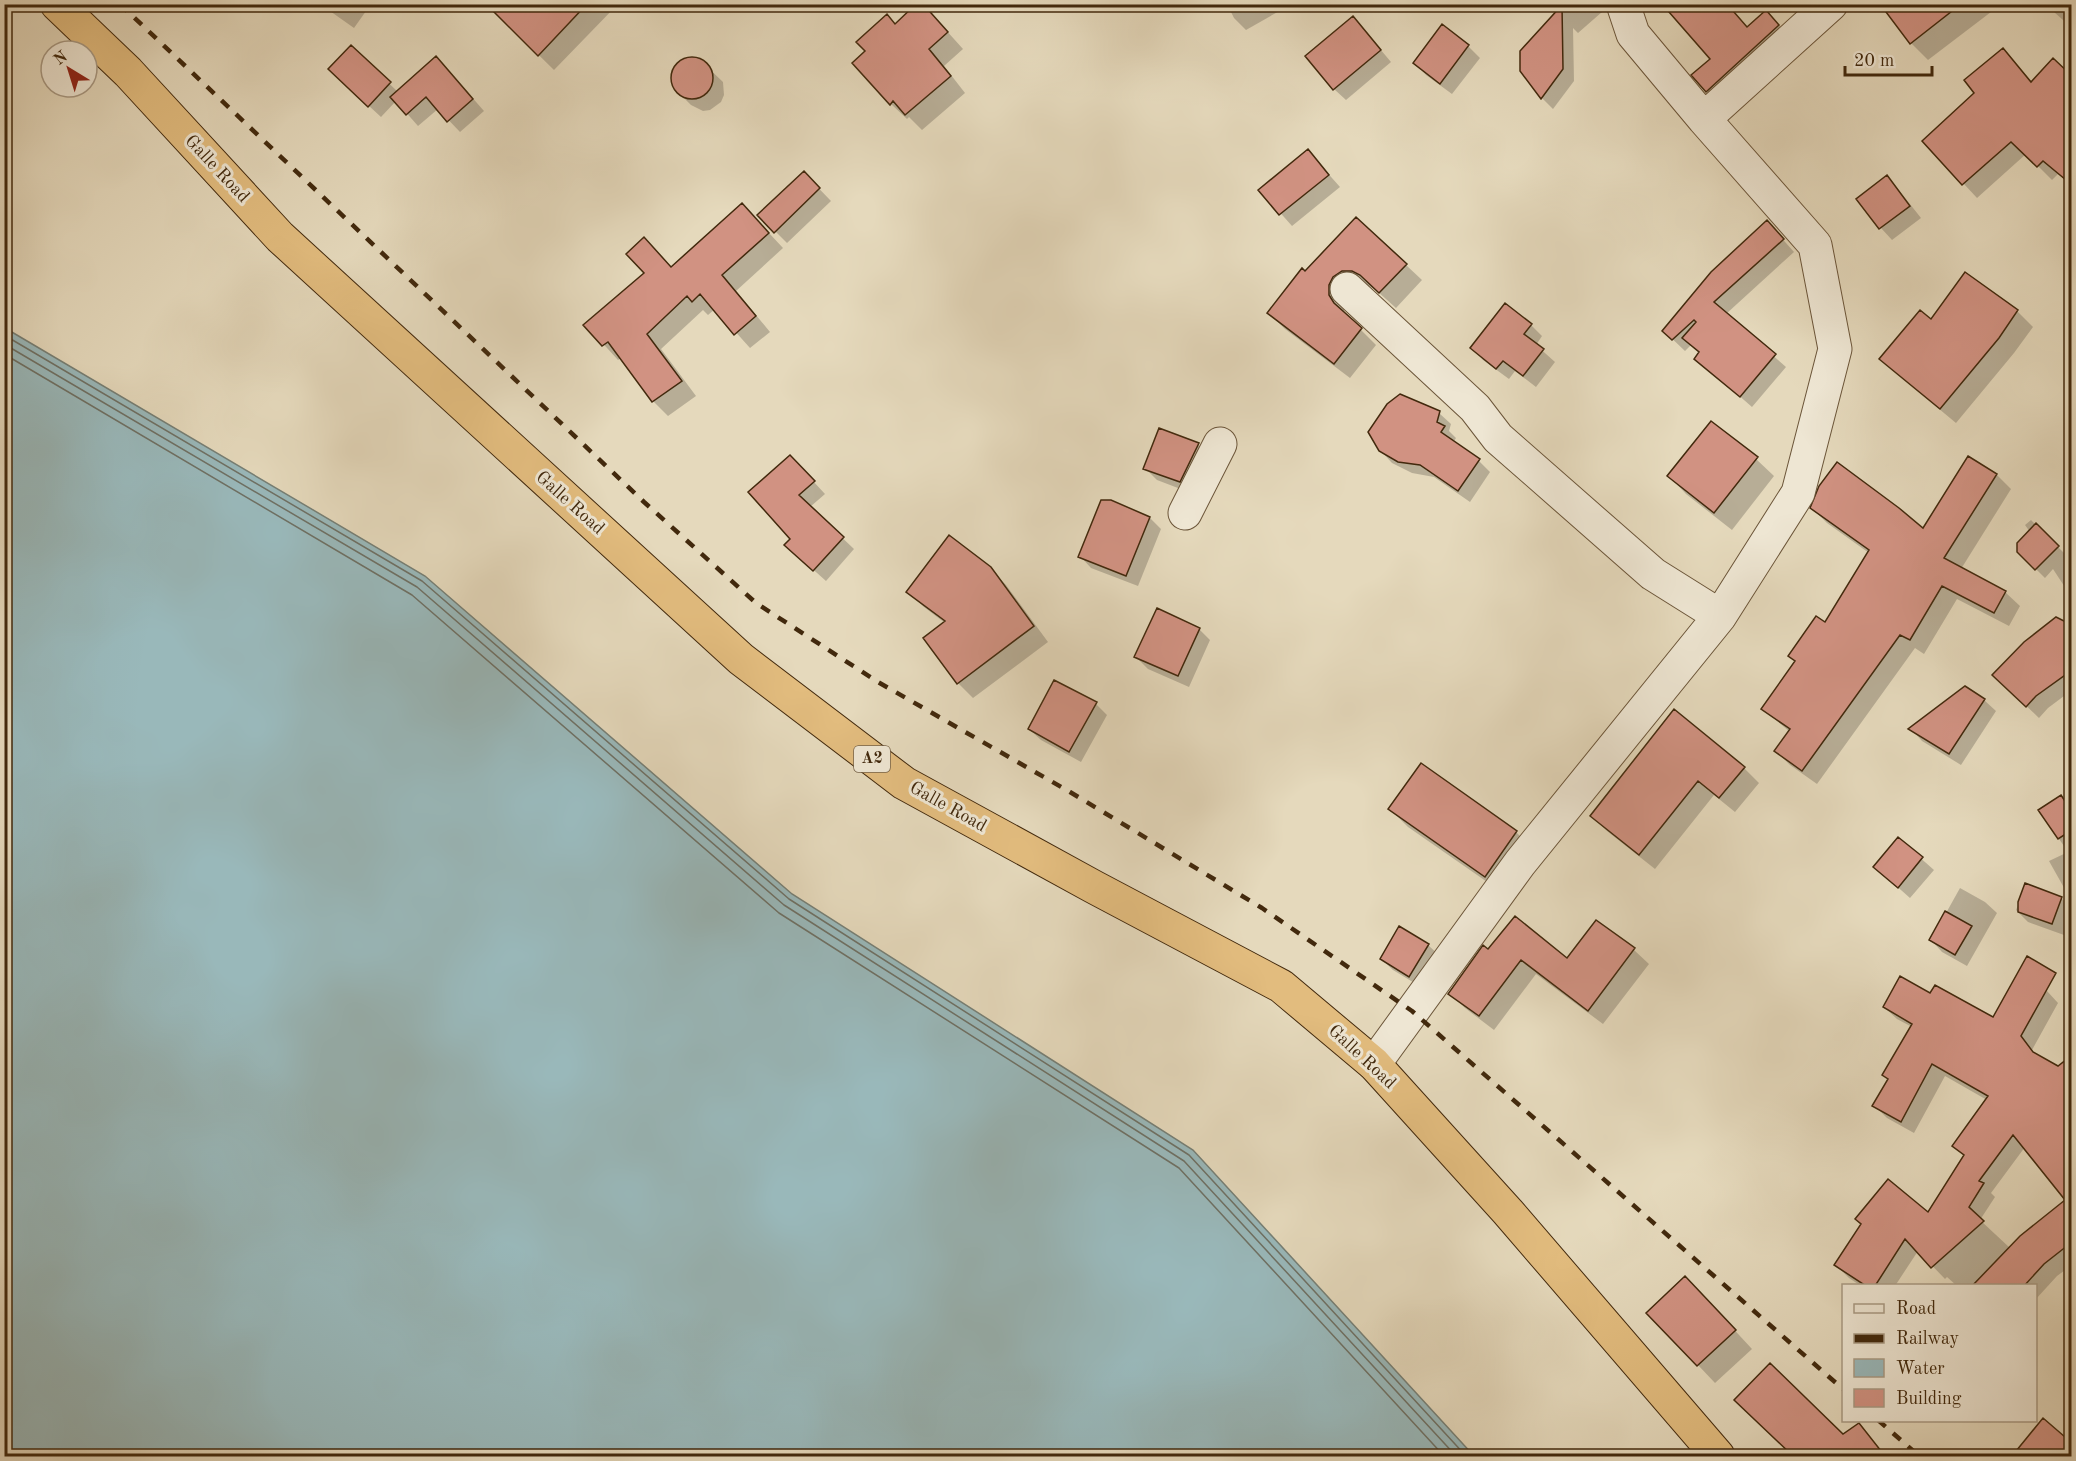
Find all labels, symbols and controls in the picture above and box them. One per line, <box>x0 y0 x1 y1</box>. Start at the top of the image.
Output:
north arrow <box>39 39 99 99</box>
scale bar <box>1845 39 1932 77</box>
text: N <box>51 48 71 69</box>
text: 20 m <box>1854 52 1894 70</box>
street label: Galle Road <box>181 132 253 206</box>
street label: Galle Road <box>532 468 608 538</box>
road number: A2 <box>854 746 890 772</box>
street label: Galle Road <box>906 779 990 835</box>
street label: Galle Road <box>1325 1021 1399 1093</box>
legend <box>1842 1284 2037 1422</box>
text: Road <box>1896 1300 1936 1318</box>
text: Railway <box>1896 1330 1959 1348</box>
text: Water <box>1896 1360 1945 1378</box>
text: Building <box>1896 1390 1962 1408</box>

